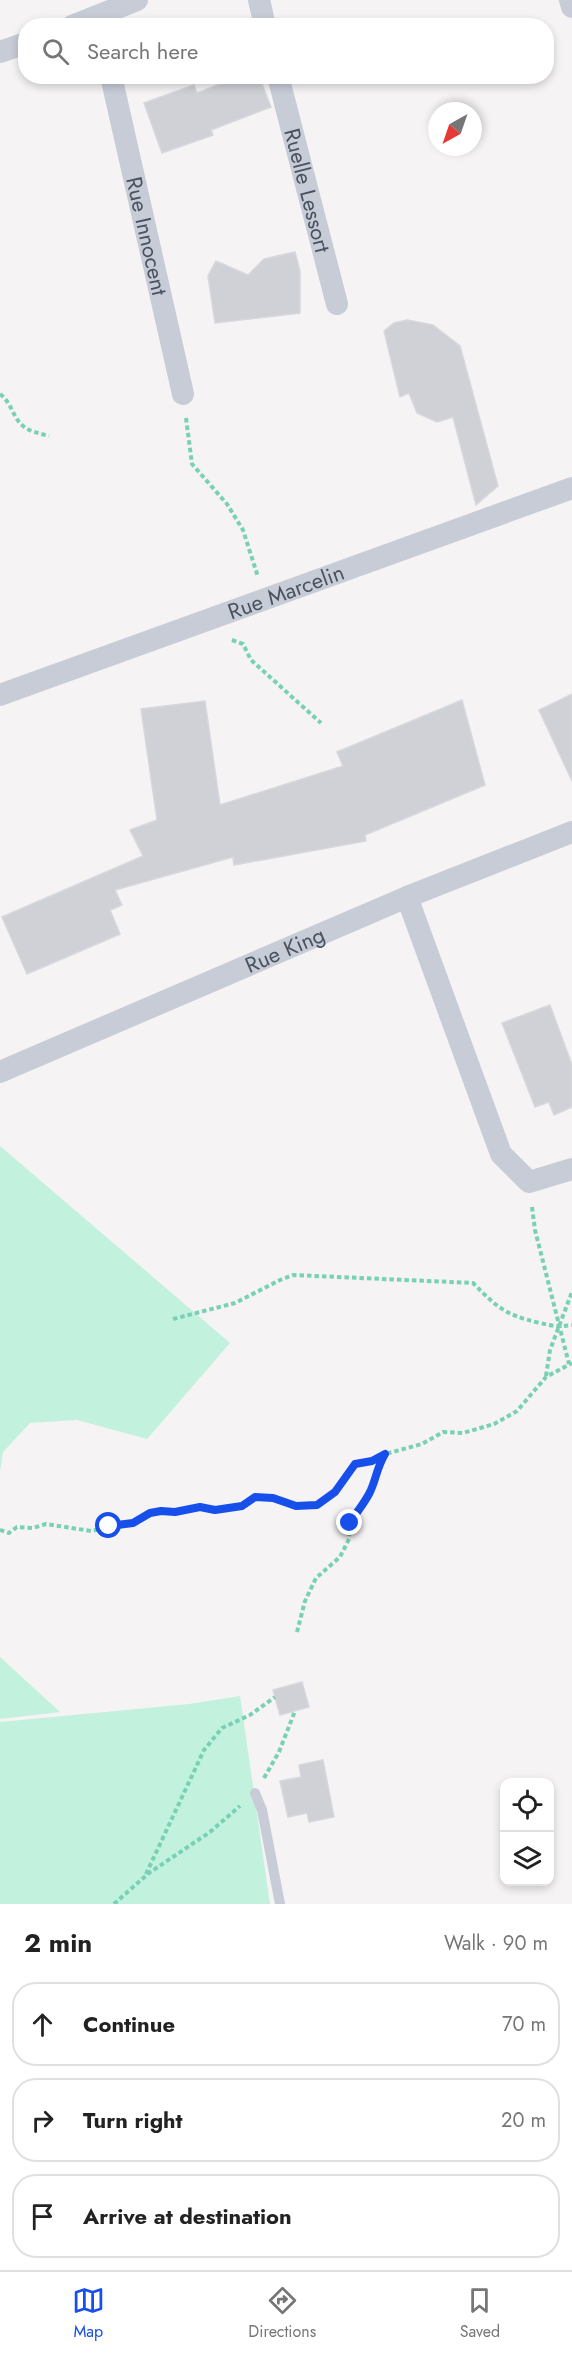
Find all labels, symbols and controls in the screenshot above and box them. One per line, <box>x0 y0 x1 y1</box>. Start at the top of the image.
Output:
search box <box>18 18 554 84</box>
icon: search <box>39 35 72 68</box>
text: Search here <box>87 35 198 67</box>
north arrow <box>428 102 482 156</box>
street label: Ruelle Lessort <box>276 125 339 256</box>
street label: Rue Innocent <box>118 173 176 299</box>
street label: Rue Marcelin <box>223 556 349 627</box>
street label: Rue King <box>240 918 330 981</box>
route end <box>336 1509 362 1535</box>
route start <box>95 1512 121 1538</box>
map controls <box>500 1778 554 1886</box>
button: locate <box>500 1778 554 1832</box>
button: layers <box>500 1832 554 1886</box>
text: 2 min <box>24 1924 92 1962</box>
text: Walk · 90 m <box>444 1929 548 1958</box>
icon: ahead <box>26 2008 59 2041</box>
text: Continue <box>83 2008 175 2040</box>
text: 70 m <box>502 2010 546 2039</box>
icon: right <box>26 2104 59 2137</box>
text: Turn right <box>83 2104 183 2136</box>
text: 20 m <box>501 2106 546 2135</box>
icon: arrive <box>26 2200 59 2233</box>
text: Arrive at destination <box>83 2200 292 2232</box>
tab: Map <box>72 2284 105 2343</box>
tab: Directions <box>248 2284 316 2343</box>
tab: Saved <box>460 2284 500 2343</box>

